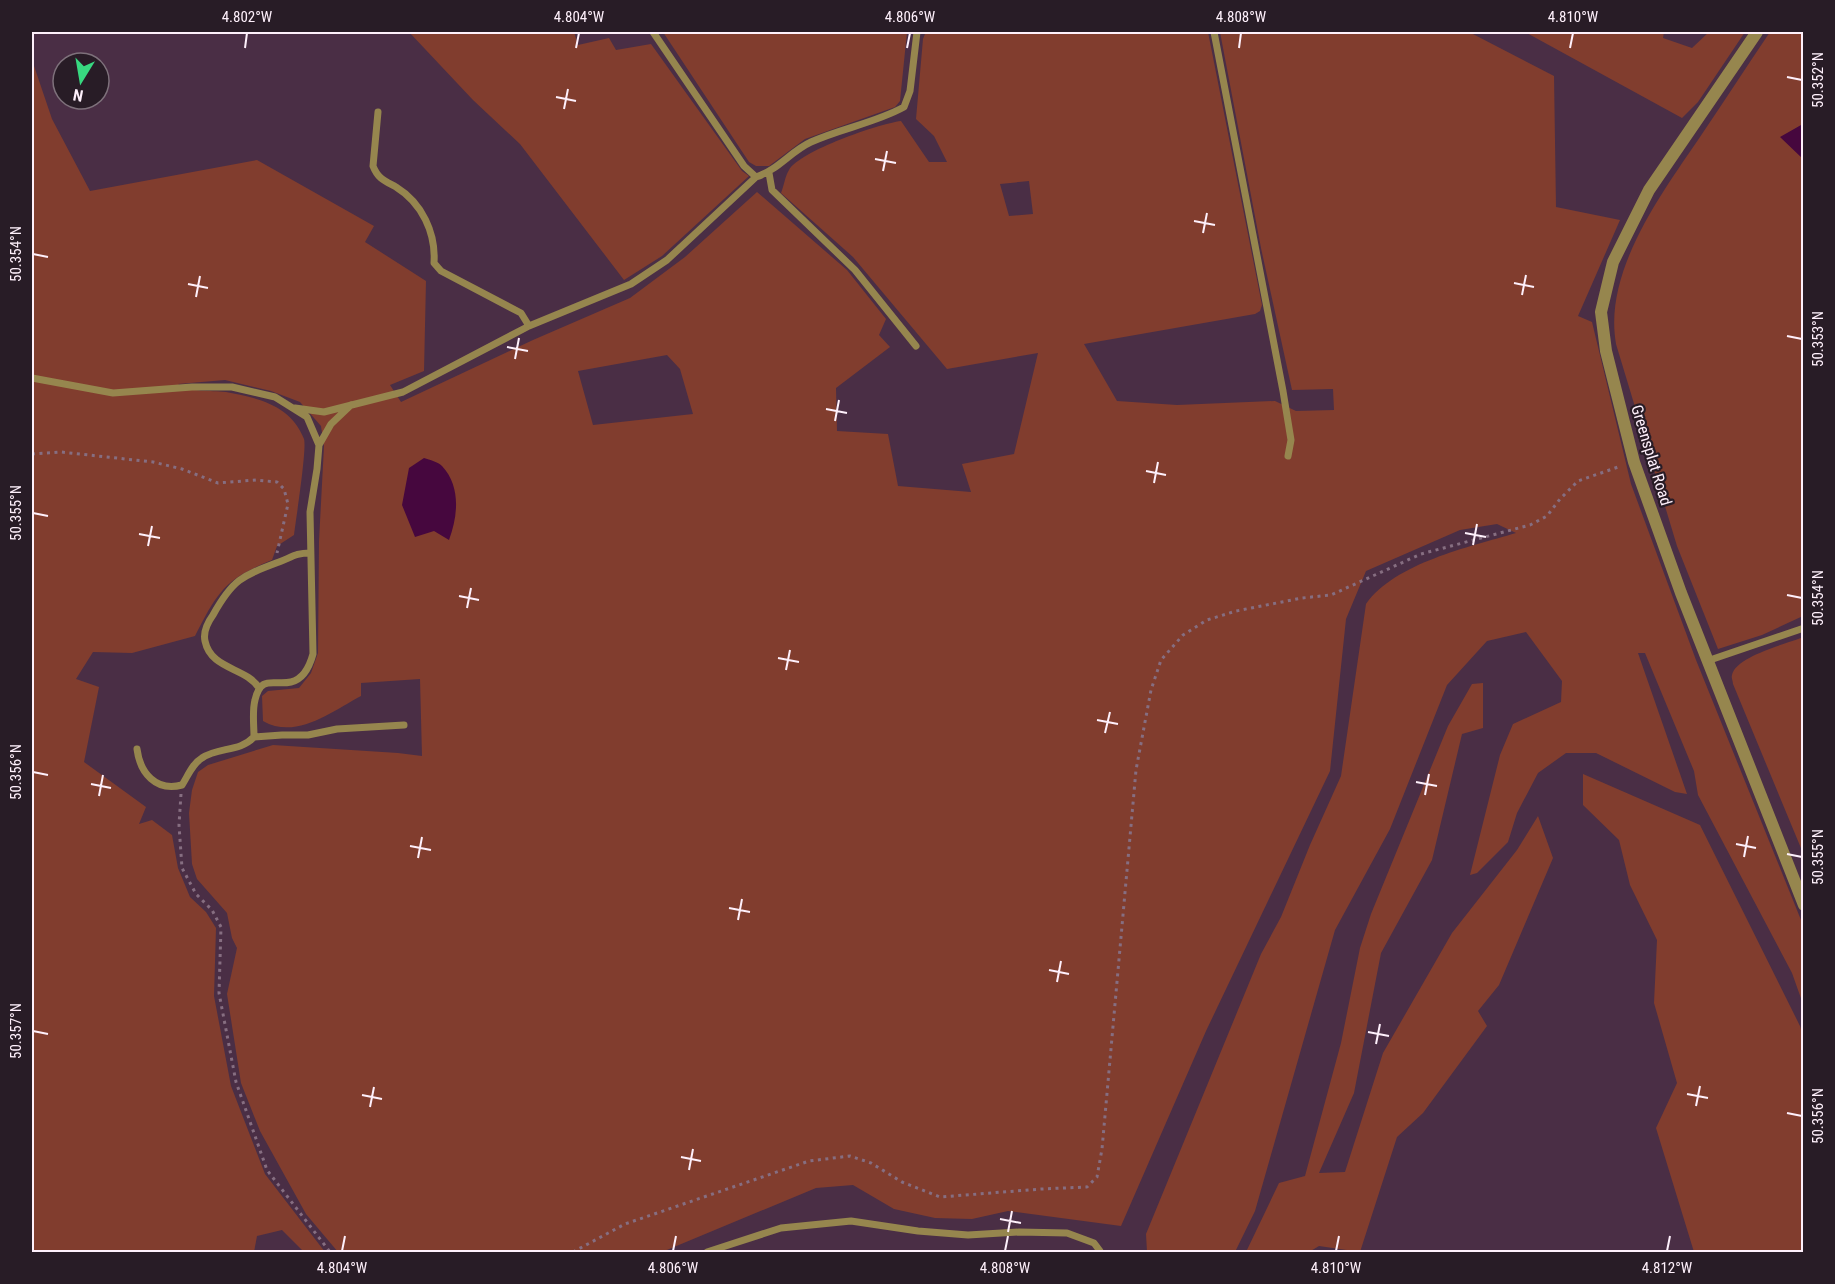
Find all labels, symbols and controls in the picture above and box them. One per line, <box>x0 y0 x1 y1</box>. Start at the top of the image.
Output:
text: 4.802°W <box>222 8 273 26</box>
text: 4.804°W <box>554 8 605 26</box>
text: 4.806°W <box>885 8 936 26</box>
text: 4.808°W <box>1216 8 1267 26</box>
text: 4.810°W <box>1548 8 1599 26</box>
north arrow <box>51 51 111 111</box>
text: 50.352°N <box>1809 52 1827 108</box>
text: N <box>72 85 85 105</box>
text: 50.354°N <box>7 226 25 282</box>
text: 50.353°N <box>1809 311 1827 367</box>
street label: Greensplat Road <box>1627 403 1676 508</box>
text: 50.355°N <box>7 485 25 541</box>
text: 50.354°N <box>1809 570 1827 626</box>
text: 50.356°N <box>7 744 25 800</box>
text: 50.355°N <box>1809 829 1827 885</box>
text: 50.357°N <box>7 1003 25 1059</box>
text: 50.356°N <box>1809 1088 1827 1144</box>
text: 4.804°W <box>317 1259 368 1277</box>
text: 4.806°W <box>648 1259 699 1277</box>
text: 4.808°W <box>980 1259 1031 1277</box>
text: 4.810°W <box>1311 1259 1362 1277</box>
text: 4.812°W <box>1642 1259 1693 1277</box>

